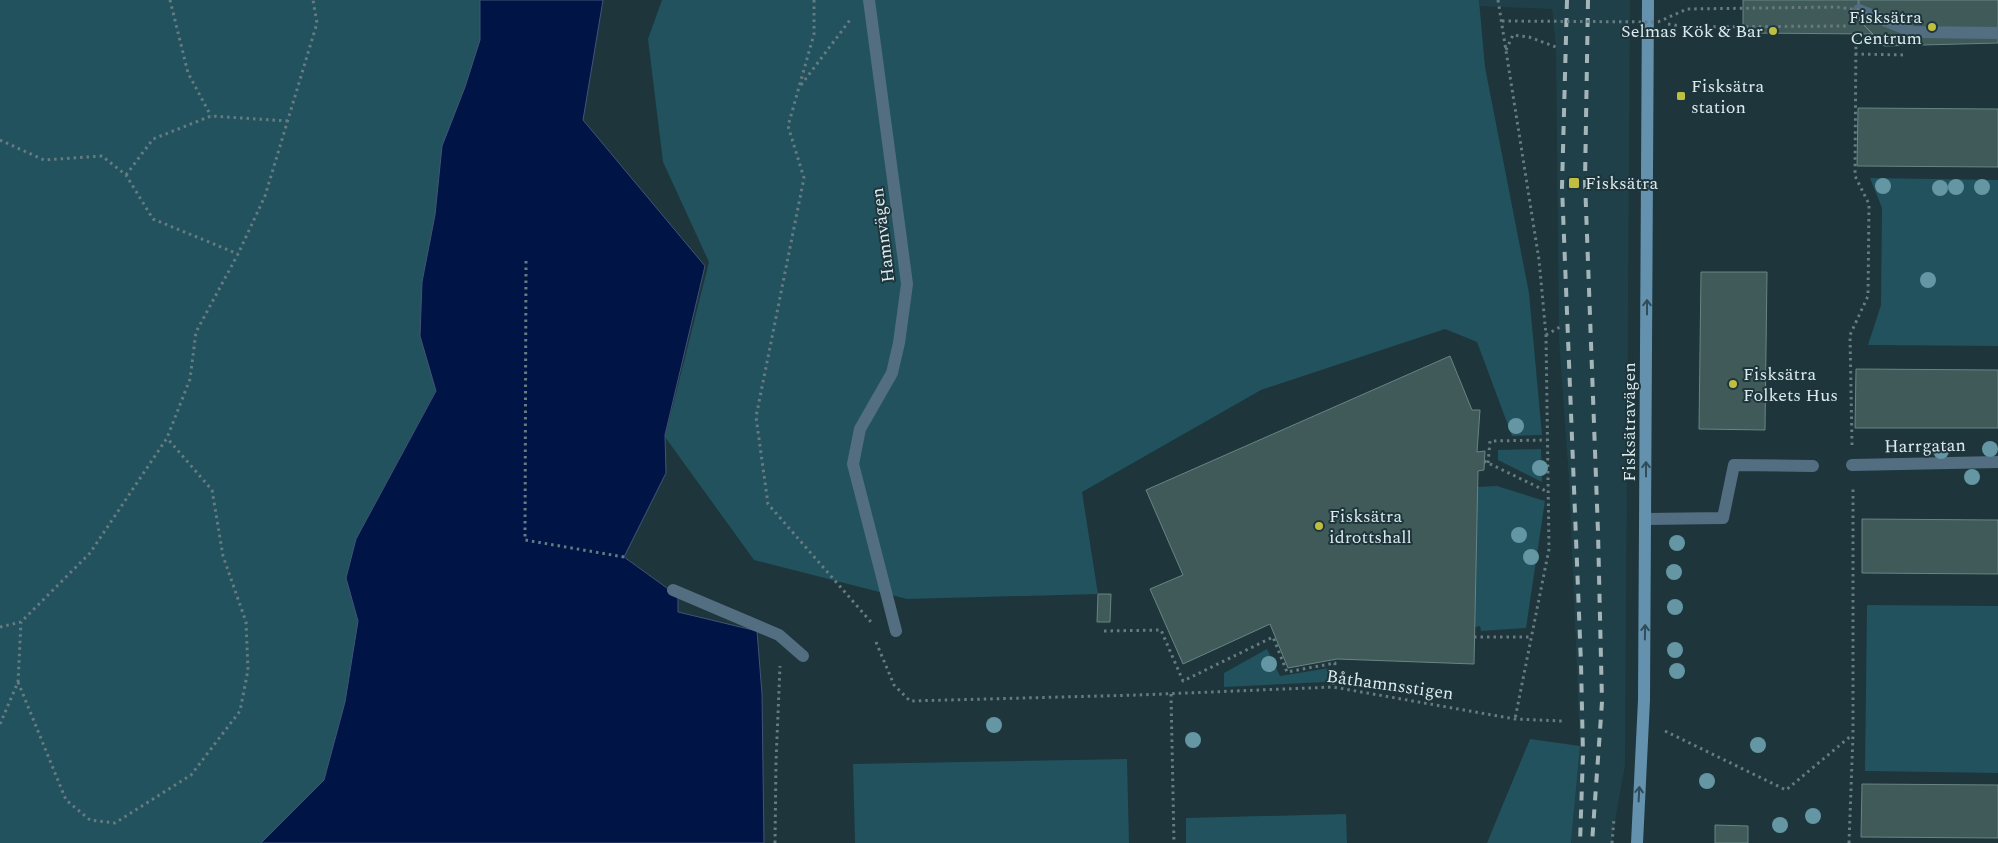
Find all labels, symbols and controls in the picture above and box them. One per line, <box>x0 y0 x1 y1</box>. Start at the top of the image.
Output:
place label: Fisksätra Centrum <box>1849 4 1922 52</box>
place label: Selmas Kök & Bar <box>1621 18 1763 45</box>
marker: Fisksätra Centrum <box>1926 21 1938 33</box>
marker: Selmas Kök & Bar <box>1767 25 1779 37</box>
place label: Fisksätra station <box>1691 73 1764 121</box>
marker: Fisksätra station <box>1675 90 1687 102</box>
place label: Fisksätra <box>1585 170 1658 197</box>
marker: Fisksätra <box>1567 176 1581 190</box>
street label: Hamnvägen <box>864 186 902 284</box>
one-way arrow <box>1642 299 1652 316</box>
place label: Fisksätra Folkets Hus <box>1743 361 1838 409</box>
street label: Fisksätravägen <box>1616 362 1643 482</box>
marker: Fisksätra Folkets Hus <box>1727 378 1739 390</box>
street label: Harrgatan <box>1884 432 1966 460</box>
one-way arrow <box>1641 462 1651 478</box>
place label: Fisksätra idrottshall <box>1329 503 1412 551</box>
marker: Fisksätra idrottshall <box>1313 520 1325 532</box>
one-way arrow <box>1640 624 1650 640</box>
street label: Båthamnsstigen <box>1325 663 1455 707</box>
one-way arrow <box>1635 787 1644 803</box>

